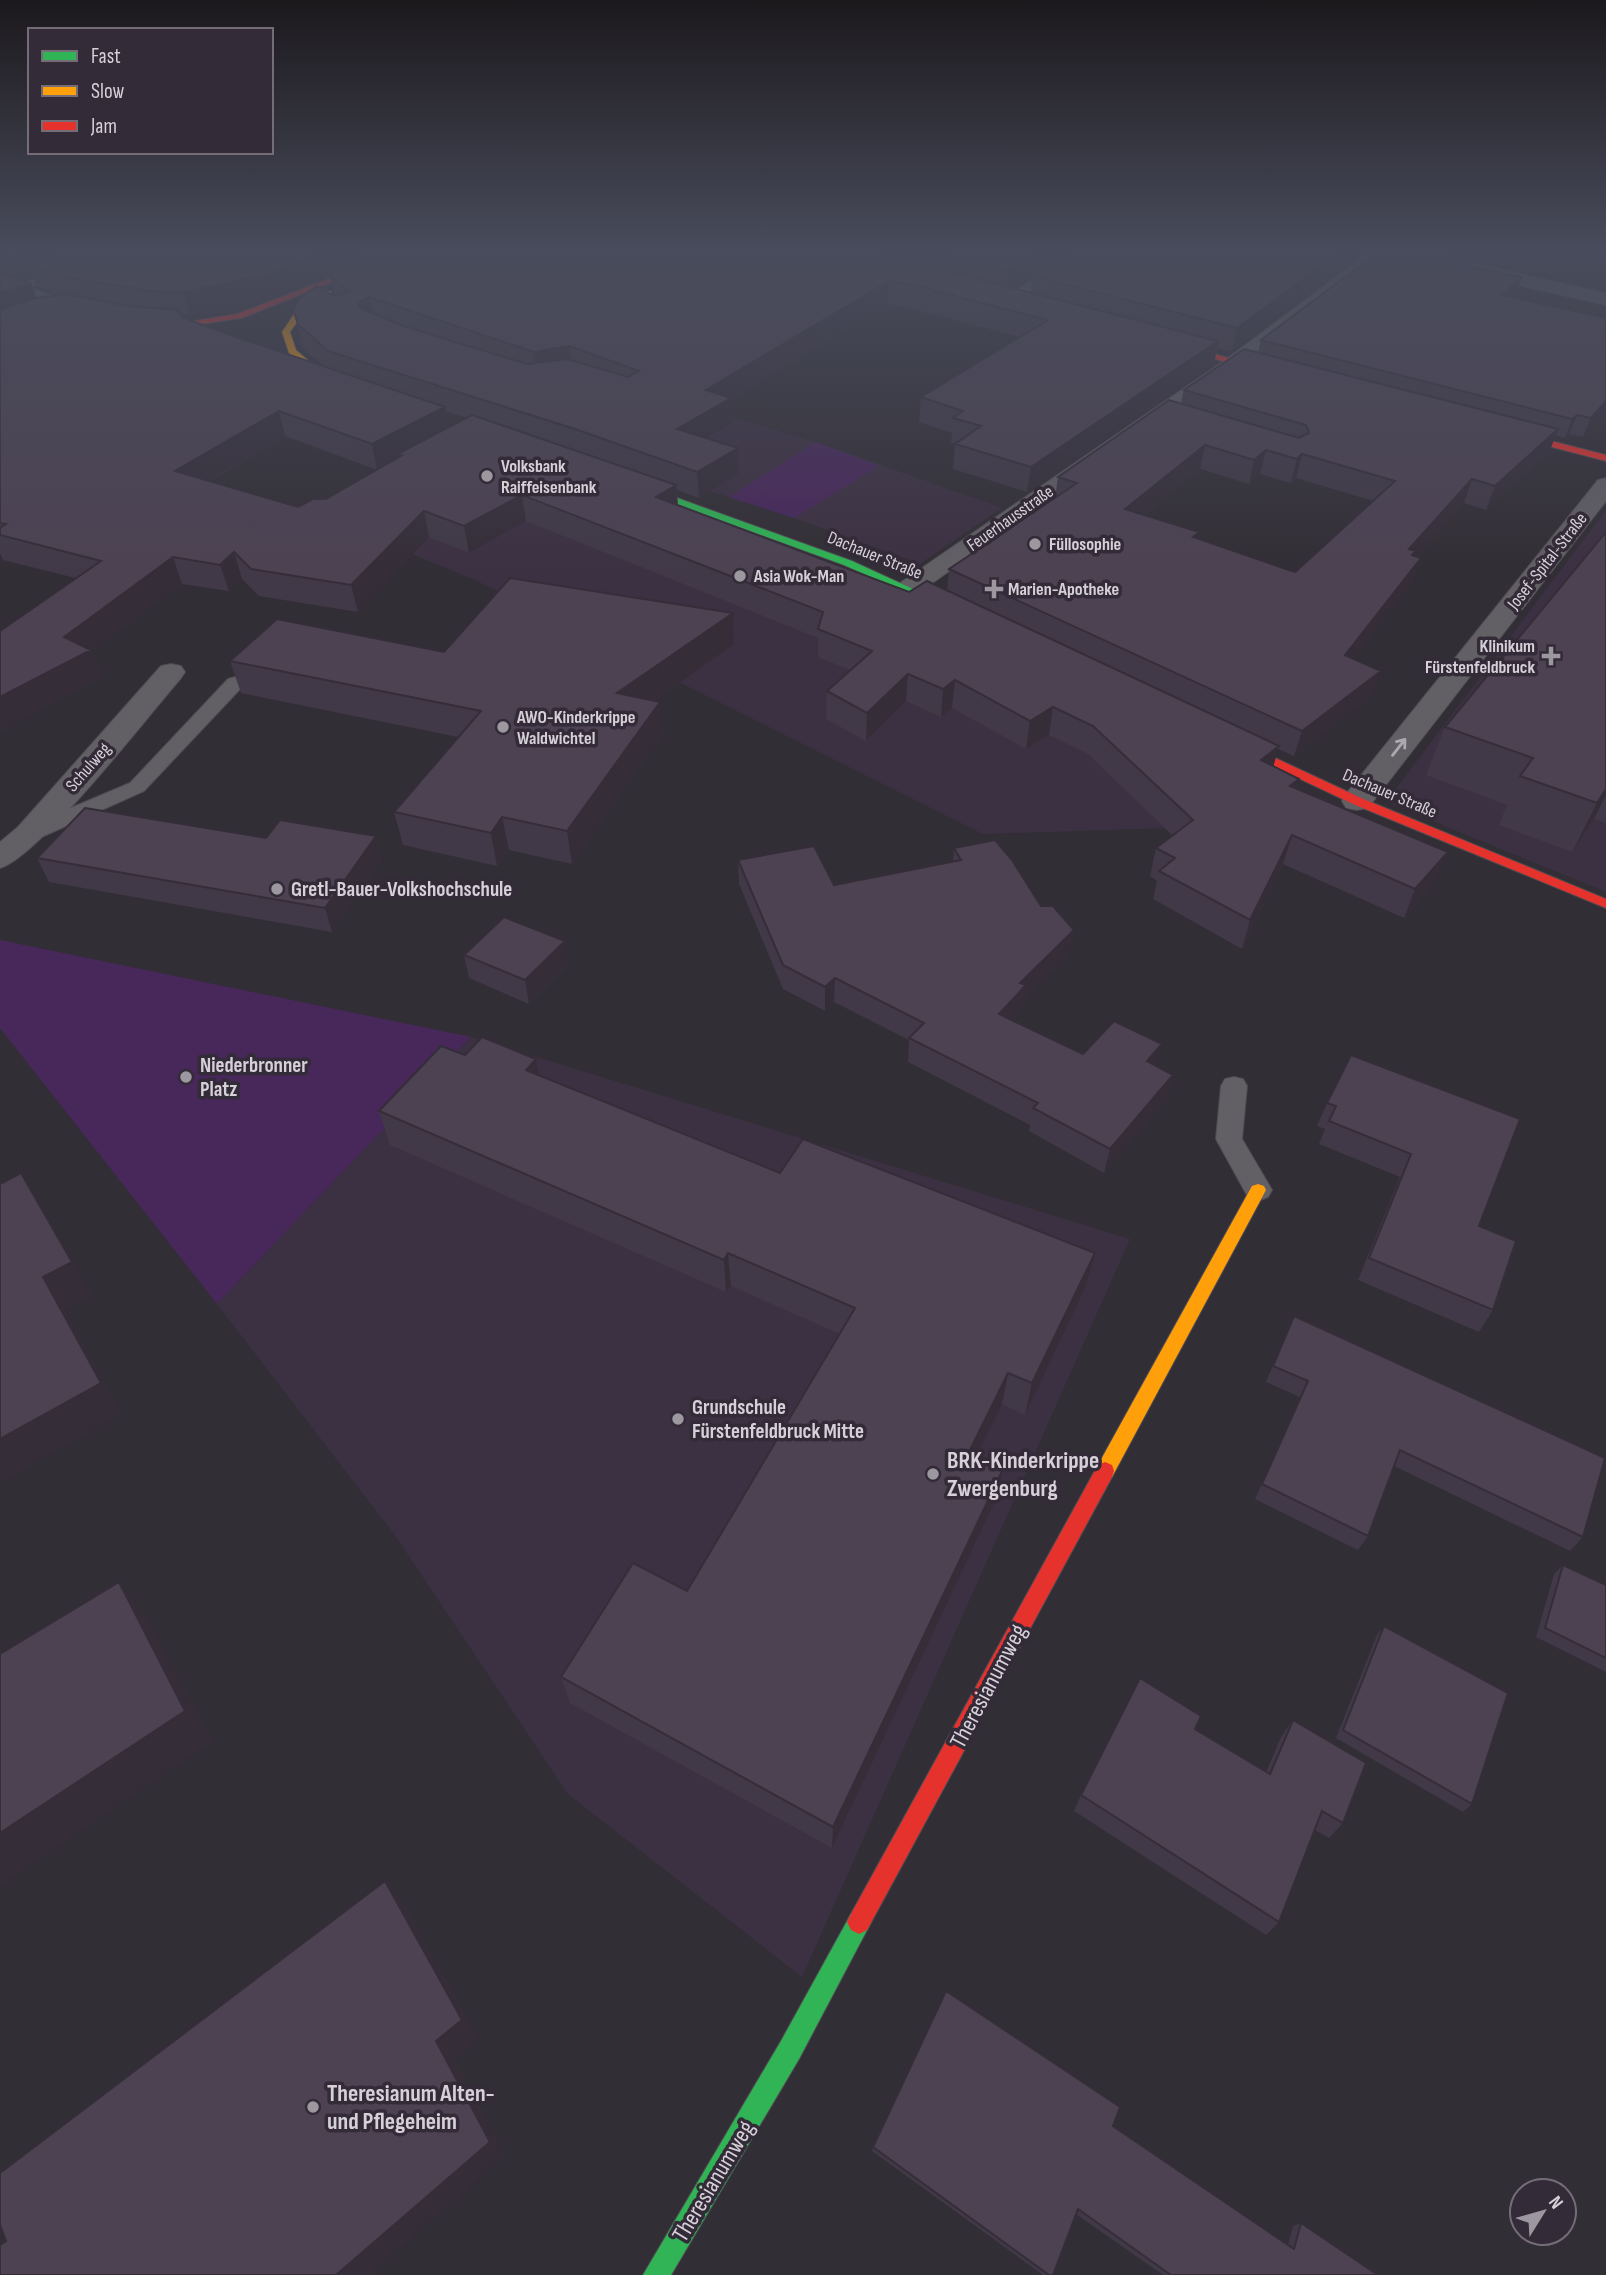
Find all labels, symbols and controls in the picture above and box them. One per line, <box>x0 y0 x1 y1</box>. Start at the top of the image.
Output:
legend <box>28 28 273 154</box>
text: Fast <box>91 44 121 69</box>
text: Slow <box>91 79 125 104</box>
text: Jam <box>90 114 117 139</box>
place label: Volksbank Raiffeisenbank <box>501 456 597 498</box>
marker: Volksbank Raiffeisenbank <box>479 468 495 484</box>
street label: Feuerhausstraße <box>963 481 1058 556</box>
street label: Josef-Spital-Straße <box>1503 509 1592 615</box>
street label: Dachauer Straße <box>824 527 925 584</box>
place label: Füllosophie <box>1049 534 1121 555</box>
marker: Füllosophie <box>1027 536 1043 552</box>
place label: Asia Wok-Man <box>753 566 844 587</box>
marker: Asia Wok-Man <box>732 568 748 584</box>
place label: Marien-Apotheke <box>1008 579 1119 600</box>
marker: Marien-Apotheke <box>986 581 1002 597</box>
place label: Klinikum Fürstenfeldbruck <box>1425 636 1535 678</box>
marker: Klinikum Fürstenfeldbruck <box>1541 646 1561 666</box>
place label: AWO-Kinderkrippe Waldwichtel <box>516 707 635 749</box>
marker: AWO-Kinderkrippe Waldwichtel <box>495 719 511 735</box>
street label: Schulweg <box>61 739 115 796</box>
one-way arrow <box>1392 739 1407 757</box>
street label: Dachauer Straße <box>1340 764 1440 823</box>
place label: Gretl-Bauer-Volkshochschule <box>291 877 512 902</box>
marker: Gretl-Bauer-Volkshochschule <box>269 881 285 897</box>
place label: Niederbronner Platz <box>200 1053 308 1102</box>
marker: Niederbronner Platz <box>178 1069 194 1085</box>
place label: Grundschule Fürstenfeldbruck Mitte <box>692 1395 864 1444</box>
marker: Grundschule Fürstenfeldbruck Mitte <box>670 1411 686 1427</box>
place label: BRK-Kinderkrippe Zwergenburg <box>947 1446 1099 1503</box>
marker: BRK-Kinderkrippe Zwergenburg <box>925 1466 941 1482</box>
street label: Theresianumweg <box>944 1619 1033 1753</box>
place label: Theresianum Alten- und Pflegeheim <box>327 2079 495 2136</box>
marker: Theresianum Alten- und Pflegeheim <box>305 2099 321 2115</box>
street label: Theresianumweg <box>666 2115 761 2247</box>
north arrow <box>1508 2177 1578 2247</box>
text: N <box>1543 2192 1568 2214</box>

